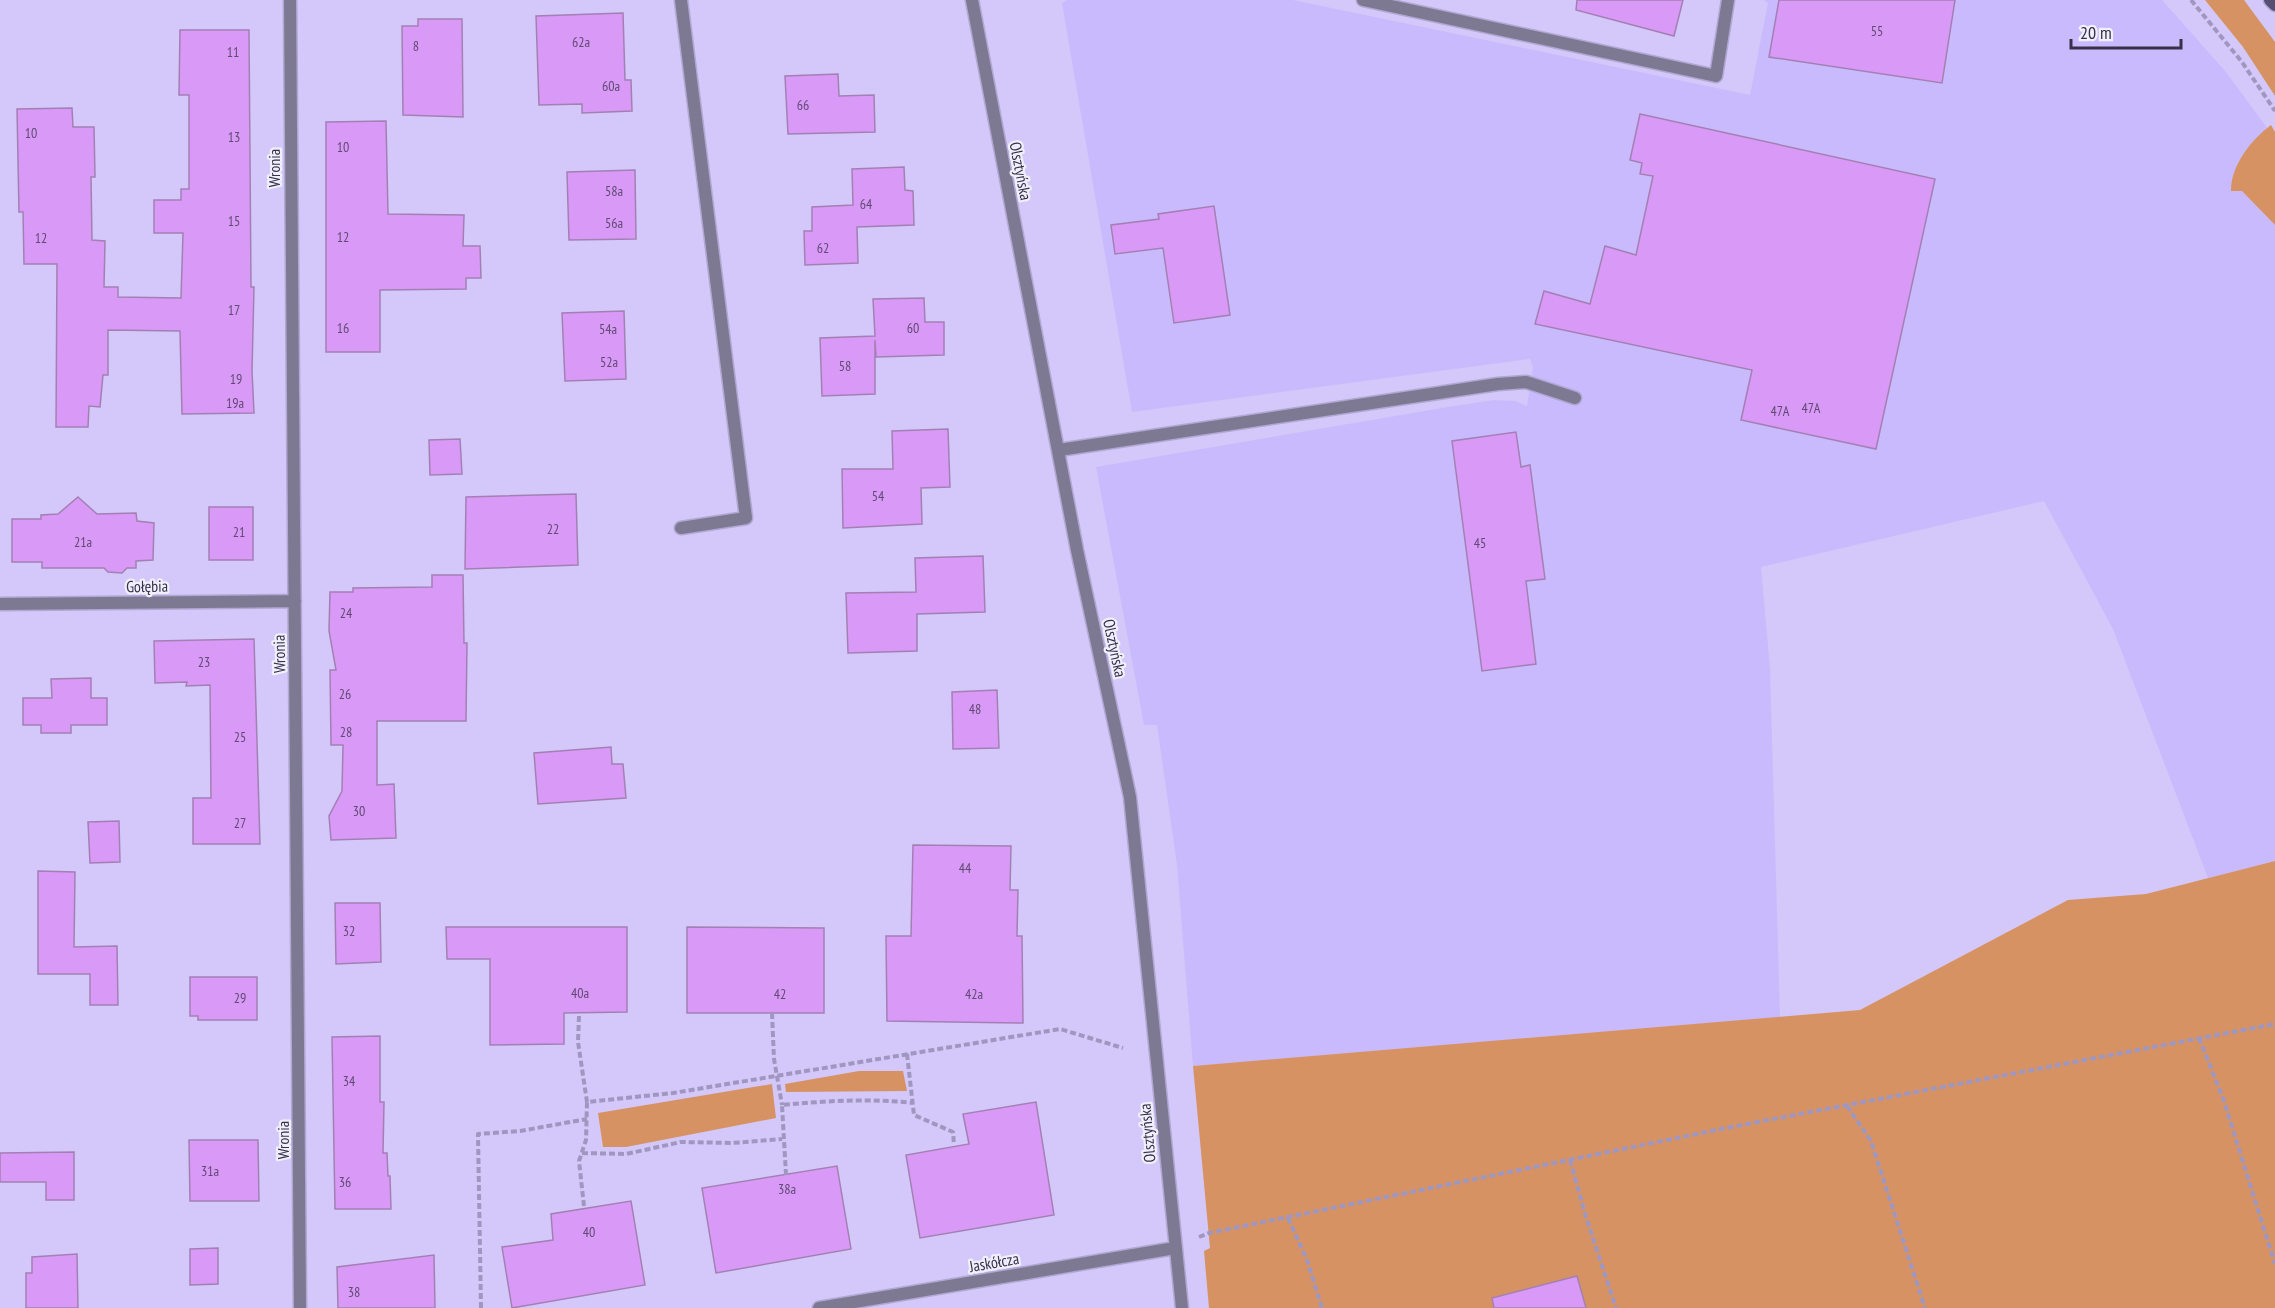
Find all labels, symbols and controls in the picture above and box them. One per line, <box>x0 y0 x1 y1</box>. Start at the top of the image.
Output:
scale bar <box>2071 12 2180 50</box>
text: 20 m <box>2080 21 2112 44</box>
house number: 55 <box>1871 22 1883 40</box>
house number: 62a <box>572 33 590 51</box>
house number: 8 <box>413 37 419 55</box>
house number: 11 <box>227 43 239 61</box>
house number: 60a <box>602 77 620 95</box>
house number: 66 <box>797 96 809 114</box>
house number: 10 <box>25 124 37 142</box>
house number: 13 <box>228 128 240 146</box>
house number: 10 <box>337 138 349 156</box>
street label: Olsztyńska <box>1006 140 1036 202</box>
street label: Wronia <box>264 149 284 187</box>
house number: 58a <box>605 182 623 200</box>
house number: 64 <box>860 195 873 213</box>
house number: 15 <box>228 212 240 230</box>
house number: 56a <box>605 214 623 232</box>
house number: 12 <box>337 228 349 246</box>
house number: 12 <box>35 229 47 247</box>
house number: 62 <box>817 239 829 257</box>
house number: 17 <box>228 301 240 319</box>
house number: 16 <box>337 319 349 337</box>
house number: 60 <box>907 319 919 337</box>
house number: 54a <box>599 320 617 338</box>
house number: 52a <box>600 353 618 371</box>
house number: 58 <box>839 357 851 375</box>
house number: 19 <box>230 370 242 388</box>
house number: 19a <box>226 394 244 412</box>
house number: 47A <box>1802 399 1821 417</box>
house number: 47A <box>1771 402 1790 420</box>
house number: 54 <box>872 487 885 505</box>
house number: 22 <box>547 520 559 538</box>
house number: 21 <box>233 523 245 541</box>
house number: 21a <box>74 533 92 551</box>
house number: 45 <box>1474 534 1486 552</box>
street label: Gołębia <box>126 576 168 596</box>
house number: 24 <box>340 604 353 622</box>
street label: Olsztyńska <box>1099 617 1131 679</box>
street label: Wronia <box>269 635 289 673</box>
house number: 23 <box>198 653 210 671</box>
house number: 26 <box>339 685 351 703</box>
house number: 48 <box>969 700 981 718</box>
house number: 28 <box>340 723 352 741</box>
house number: 25 <box>234 728 246 746</box>
house number: 30 <box>353 802 365 820</box>
house number: 27 <box>234 814 246 832</box>
house number: 44 <box>959 859 972 877</box>
house number: 32 <box>343 922 355 940</box>
house number: 40a <box>571 984 589 1002</box>
house number: 42 <box>774 985 786 1003</box>
house number: 42a <box>965 985 983 1003</box>
house number: 29 <box>234 989 246 1007</box>
house number: 34 <box>343 1072 356 1090</box>
street label: Olsztyńska <box>1134 1103 1160 1163</box>
street label: Wronia <box>273 1121 293 1159</box>
house number: 31a <box>201 1162 219 1180</box>
house number: 36 <box>339 1173 351 1191</box>
house number: 38a <box>778 1180 796 1198</box>
house number: 40 <box>583 1223 595 1241</box>
street label: Jaskółcza <box>967 1248 1020 1276</box>
house number: 38 <box>348 1283 360 1301</box>

